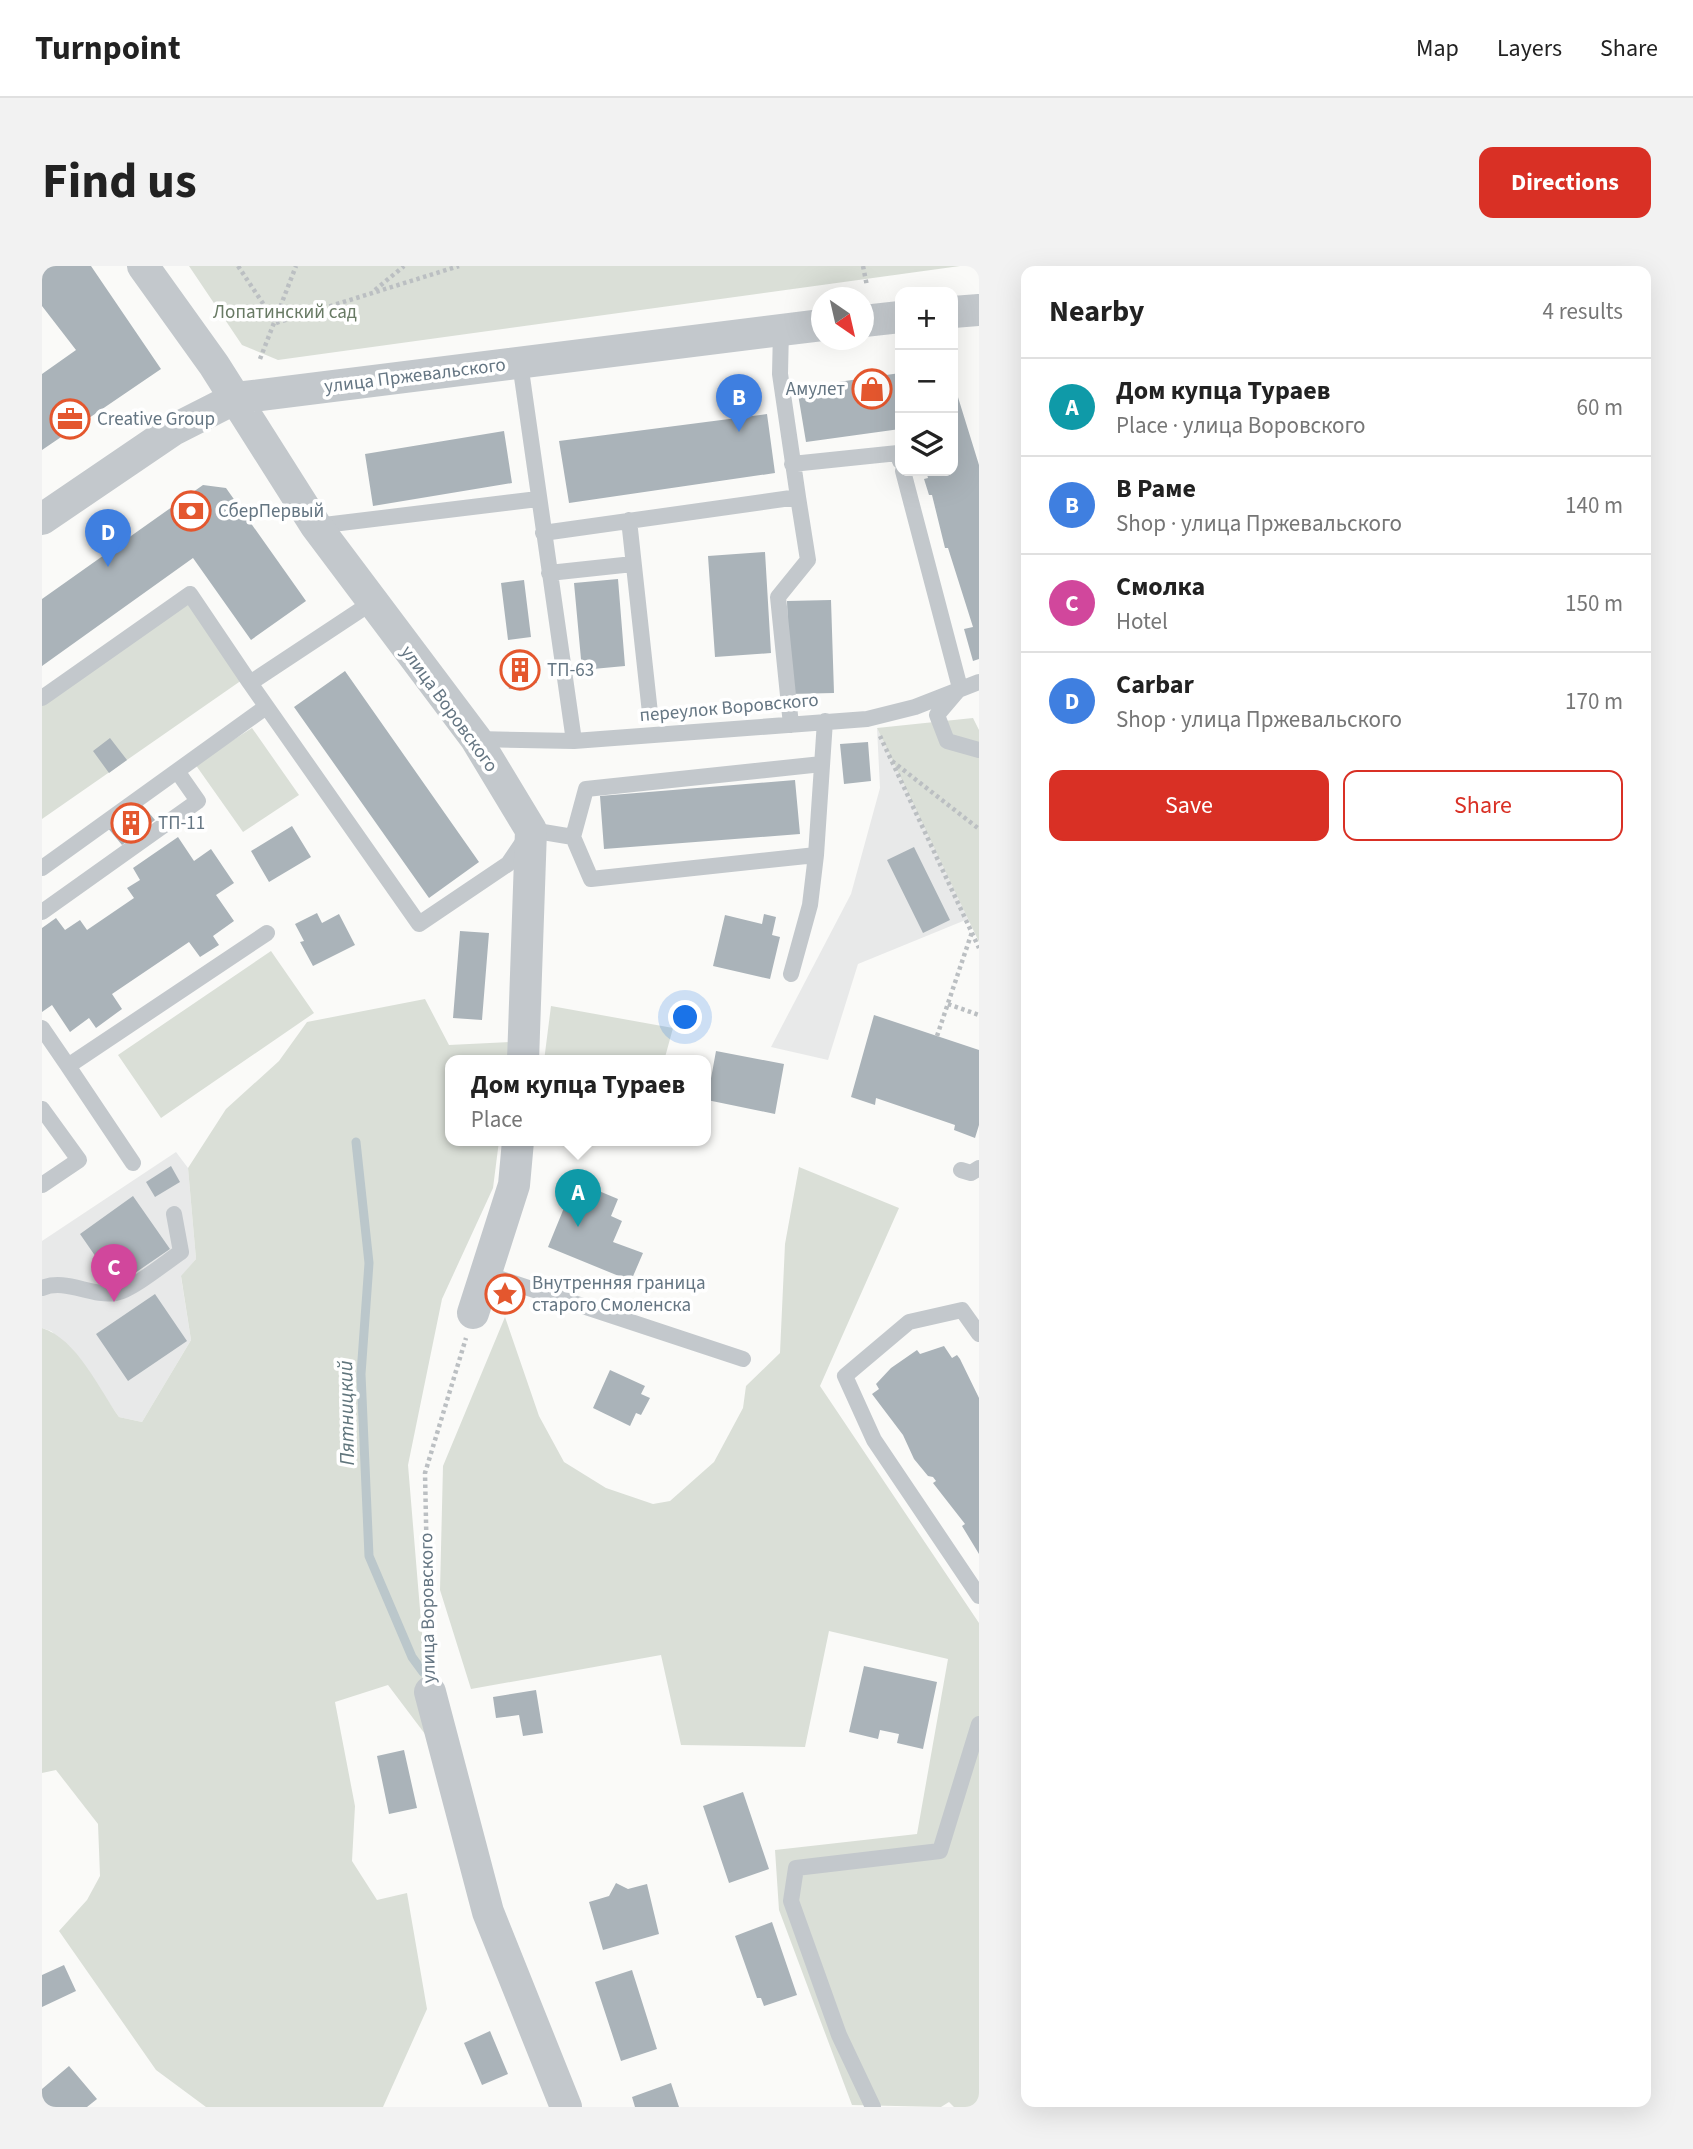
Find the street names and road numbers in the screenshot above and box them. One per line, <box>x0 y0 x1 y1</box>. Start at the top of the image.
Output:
street label: улица Пржевальского <box>323 351 507 401</box>
street label: улица Воровского <box>394 640 504 778</box>
street label: переулок Воровского <box>638 687 820 729</box>
street label: улица Воровского <box>413 1532 443 1684</box>

